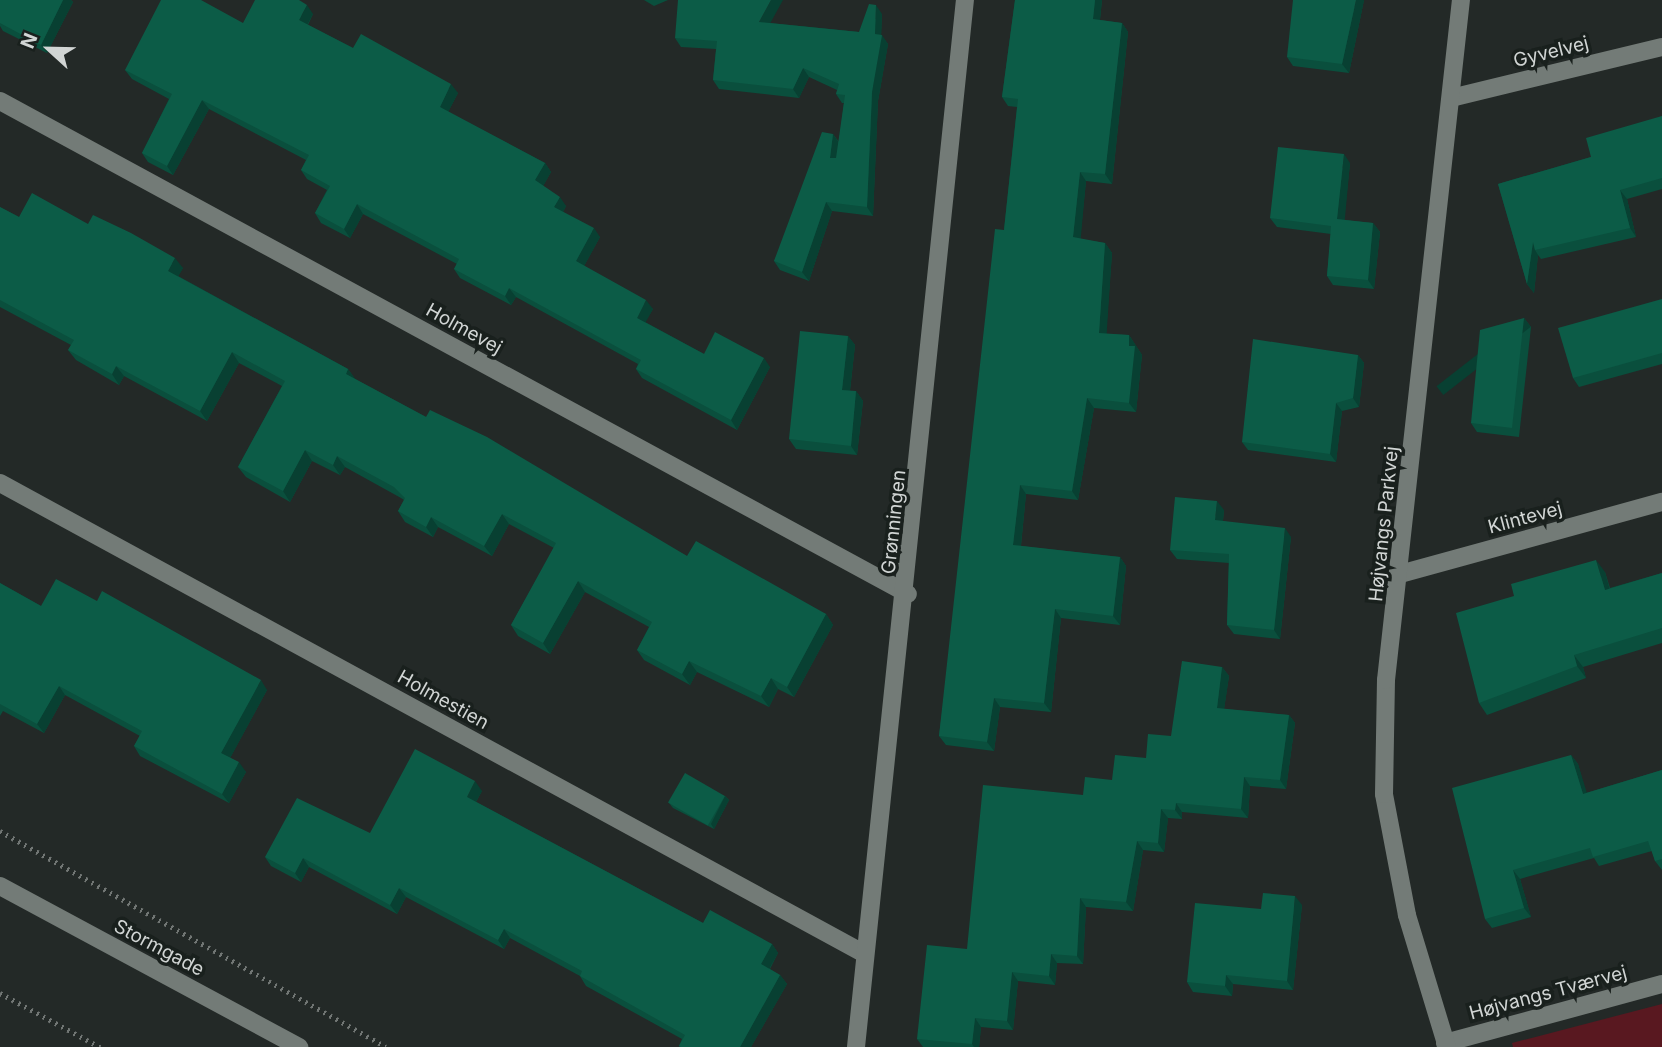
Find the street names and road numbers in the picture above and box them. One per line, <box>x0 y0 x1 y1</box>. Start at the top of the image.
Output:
street label: Gyvelvej <box>1511 32 1591 72</box>
street label: Holmevej <box>422 299 506 359</box>
street label: Højvangs Parkvej <box>1364 445 1404 603</box>
street label: Grønningen <box>877 469 911 575</box>
street label: Klintevej <box>1485 497 1565 539</box>
street label: Holmestien <box>393 666 493 734</box>
street label: Stormgade <box>110 915 208 981</box>
street label: Højvangs Tværvej <box>1467 961 1629 1025</box>

